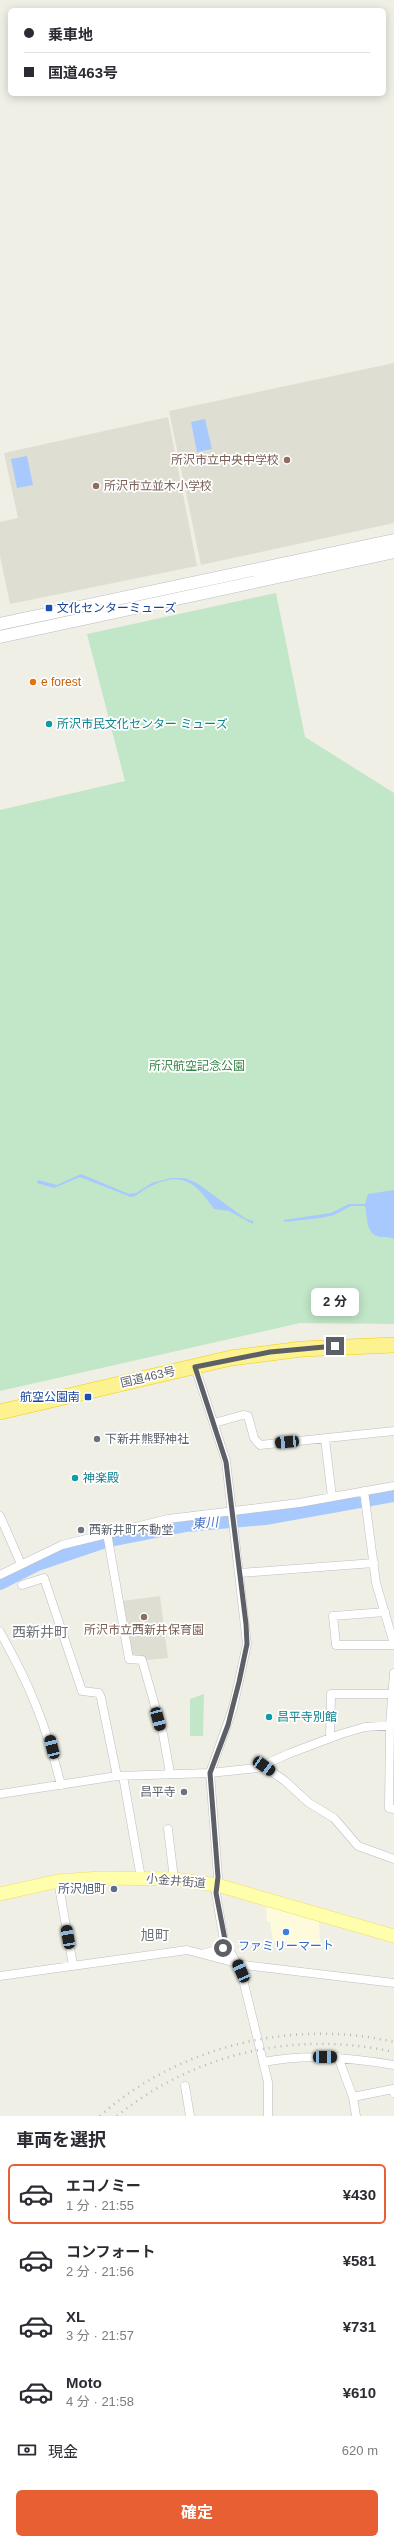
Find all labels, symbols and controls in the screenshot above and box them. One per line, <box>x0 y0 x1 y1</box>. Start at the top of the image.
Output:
text: 乗車地 <box>48 26 93 43</box>
text: 国道463号 <box>48 64 118 81</box>
place label: 所沢市立中央中学校 <box>171 453 279 467</box>
marker: 所沢市立中央中学校 <box>282 455 292 465</box>
place label: 所沢市立並木小学校 <box>104 479 212 493</box>
marker: 所沢市立並木小学校 <box>91 481 101 491</box>
place label: 文化センターミューズ <box>57 601 176 615</box>
marker: 文化センターミューズ <box>44 603 54 613</box>
place label: e forest <box>41 675 82 689</box>
marker: e forest <box>28 677 38 687</box>
place label: 所沢市民文化センター ミューズ <box>57 717 228 731</box>
marker: 所沢市民文化センター ミューズ <box>44 719 54 729</box>
park label: 所沢航空記念公園 <box>149 1059 245 1073</box>
callout: 2 分 <box>311 1288 359 1316</box>
text: 2 分 <box>323 1294 347 1309</box>
route end <box>326 1337 344 1355</box>
street label: 国道463号 <box>119 1364 177 1390</box>
place label: 航空公園南 <box>20 1390 80 1404</box>
marker: 航空公園南 <box>83 1392 93 1402</box>
place label: 下新井熊野神社 <box>105 1432 189 1446</box>
marker: 下新井熊野神社 <box>92 1434 102 1444</box>
car <box>275 1435 299 1449</box>
place label: 神楽殿 <box>83 1471 119 1485</box>
marker: 神楽殿 <box>70 1473 80 1483</box>
water label: 東川 <box>191 1514 221 1532</box>
place label: 西新井町不動堂 <box>89 1523 173 1537</box>
marker: 西新井町不動堂 <box>76 1525 86 1535</box>
marker: 所沢市立西新井保育園 <box>139 1612 149 1622</box>
place label: 所沢市立西新井保育園 <box>84 1623 204 1637</box>
district label: 西新井町 <box>12 1624 68 1640</box>
car <box>149 1706 167 1732</box>
place label: 昌平寺別館 <box>277 1710 337 1724</box>
marker: 昌平寺別館 <box>264 1712 274 1722</box>
car <box>43 1734 61 1760</box>
car <box>251 1754 277 1778</box>
place label: 昌平寺 <box>140 1785 176 1799</box>
marker: 昌平寺 <box>179 1787 189 1797</box>
street label: 小金井街道 <box>145 1871 207 1891</box>
place label: 所沢旭町 <box>58 1882 106 1896</box>
marker: 所沢旭町 <box>109 1884 119 1894</box>
car <box>60 1924 76 1950</box>
district label: 旭町 <box>141 1927 169 1943</box>
marker: ファミリーマート <box>281 1927 291 1937</box>
route start <box>214 1939 232 1957</box>
place label: ファミリーマート <box>238 1939 334 1953</box>
car <box>231 1958 251 1984</box>
car <box>313 2051 337 2063</box>
text: 車両を選択 <box>16 2130 106 2150</box>
icon: car <box>18 2176 54 2212</box>
text: エコノミー <box>66 2177 141 2194</box>
text: ¥430 <box>343 2186 376 2203</box>
text: 1 分 · 21:55 <box>66 2198 134 2213</box>
icon: car <box>18 2242 54 2278</box>
text: コンフォート <box>66 2243 156 2260</box>
text: ¥581 <box>343 2252 376 2269</box>
text: 2 分 · 21:56 <box>66 2264 134 2279</box>
icon: car <box>18 2308 54 2344</box>
text: XL <box>66 2308 85 2325</box>
text: ¥731 <box>343 2318 376 2335</box>
text: 3 分 · 21:57 <box>66 2328 134 2343</box>
icon: car <box>18 2374 54 2410</box>
text: Moto <box>66 2374 102 2391</box>
text: ¥610 <box>343 2384 376 2401</box>
text: 4 分 · 21:58 <box>66 2394 134 2409</box>
icon: cash <box>16 2439 38 2461</box>
text: 現金 <box>48 2443 78 2460</box>
text: 620 m <box>342 2443 378 2458</box>
button: 確定 <box>16 2490 378 2536</box>

